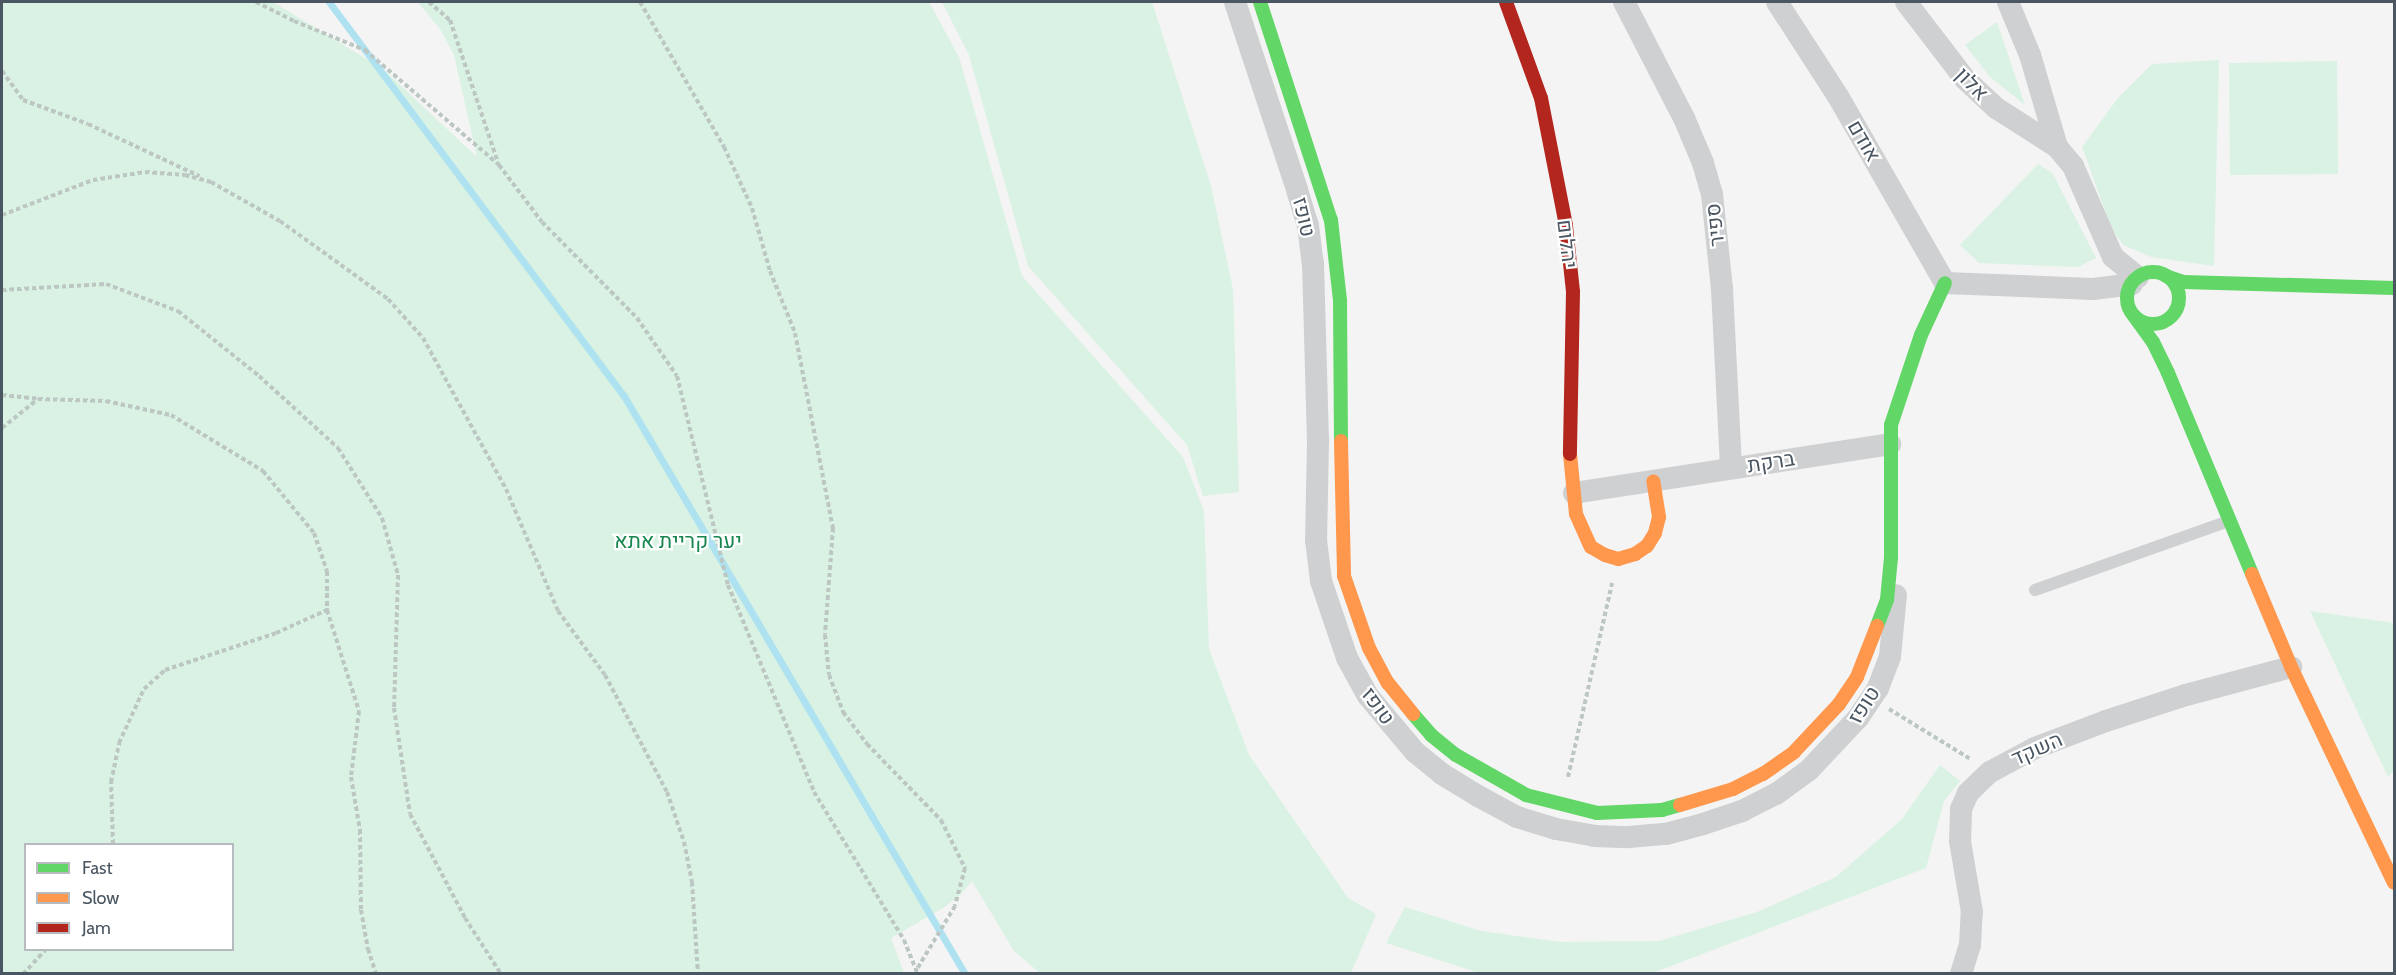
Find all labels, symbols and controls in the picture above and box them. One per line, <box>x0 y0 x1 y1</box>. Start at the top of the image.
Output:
street label: אלון <box>1950 62 1994 106</box>
street label: אודם <box>1842 116 1886 166</box>
street label: טופז <box>1287 195 1321 239</box>
street label: ספיר <box>1700 202 1730 248</box>
street label: יהלום <box>1552 218 1582 270</box>
street label: ברקת <box>1746 446 1796 478</box>
park label: יער קריית אתא <box>614 528 742 554</box>
street label: טופז <box>1843 681 1885 729</box>
street label: טופז <box>1356 683 1400 729</box>
street label: השקד <box>2008 727 2066 771</box>
legend <box>24 843 234 951</box>
text: Fast <box>82 857 113 879</box>
text: Slow <box>82 887 119 909</box>
text: Jam <box>82 917 111 939</box>

